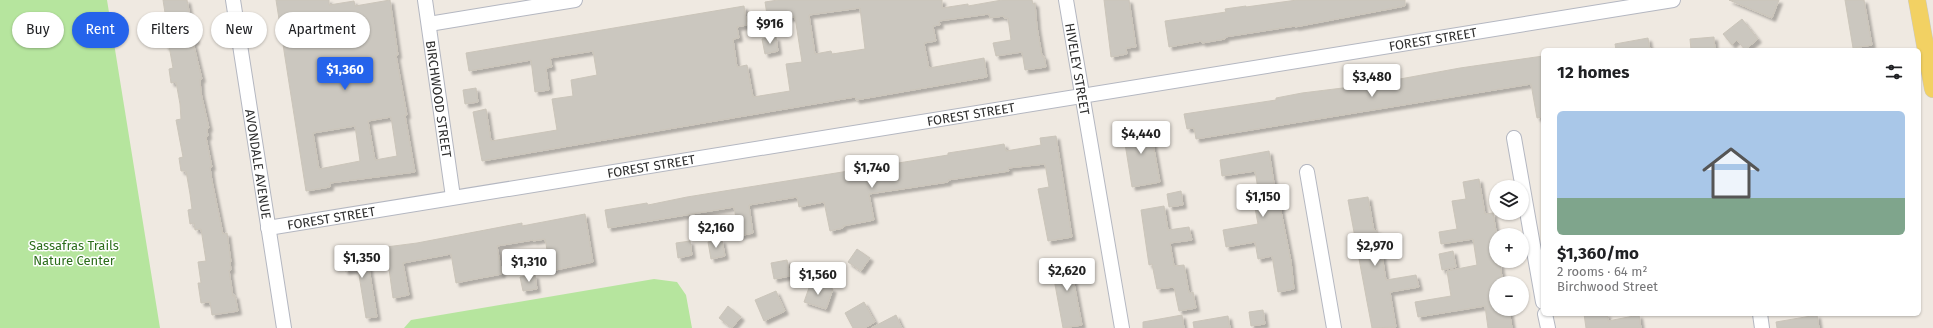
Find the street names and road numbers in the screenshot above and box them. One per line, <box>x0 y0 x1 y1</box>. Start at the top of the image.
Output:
street label: HIVELEY STREET <box>1063 22 1093 116</box>
street label: FOREST STREET <box>1388 24 1478 54</box>
street label: BIRCHWOOD STREET <box>423 39 455 159</box>
street label: FOREST STREET <box>926 99 1016 128</box>
street label: AVONDALE AVENUE <box>243 108 274 220</box>
street label: FOREST STREET <box>606 151 696 180</box>
street label: FOREST STREET <box>286 203 377 232</box>

